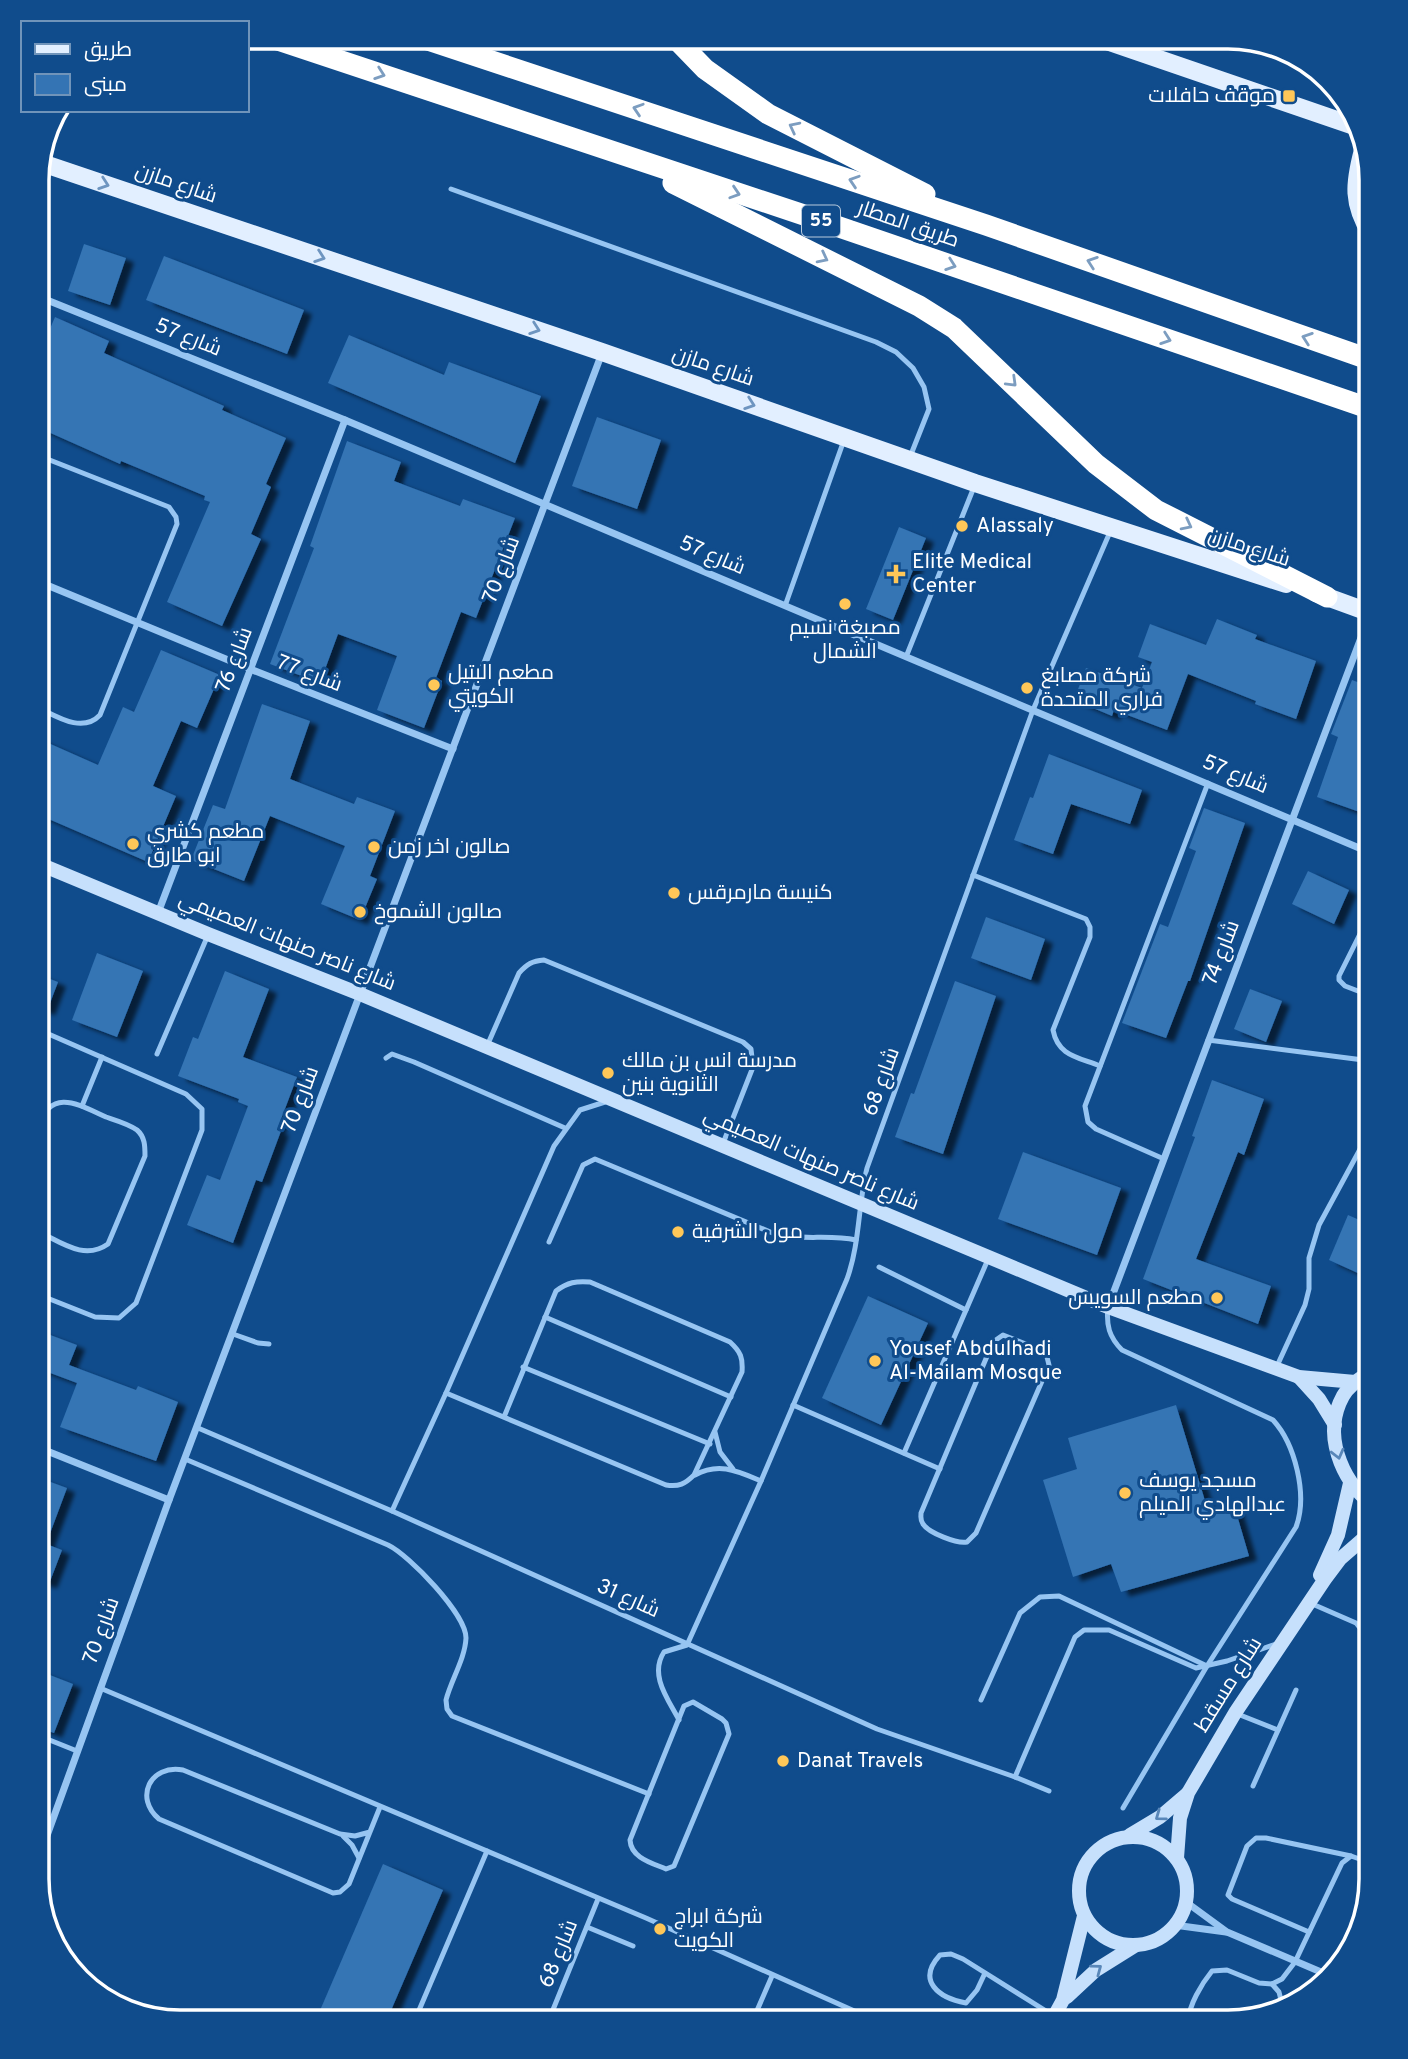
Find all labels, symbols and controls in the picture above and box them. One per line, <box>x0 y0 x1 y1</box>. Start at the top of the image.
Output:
legend <box>21 21 248 112</box>
text: طريق <box>84 37 132 64</box>
one-way arrow <box>373 66 385 80</box>
text: مبنى <box>84 72 127 99</box>
place label: موقف حافلات <box>1148 83 1275 110</box>
marker: موقف حافلات <box>1281 88 1297 104</box>
one-way arrow <box>632 103 644 118</box>
one-way arrow <box>789 122 801 136</box>
street label: شارع مازن <box>132 157 220 211</box>
one-way arrow <box>848 175 860 189</box>
one-way arrow <box>98 176 110 190</box>
one-way arrow <box>728 185 741 199</box>
street label: طريق المطار <box>853 195 962 255</box>
road number: 55 <box>802 206 840 236</box>
one-way arrow <box>313 248 325 263</box>
one-way arrow <box>816 250 828 264</box>
one-way arrow <box>1087 256 1099 270</box>
one-way arrow <box>944 257 956 271</box>
street label: شارع 57 <box>151 312 225 364</box>
one-way arrow <box>529 321 541 335</box>
one-way arrow <box>1159 331 1171 345</box>
one-way arrow <box>1301 332 1313 346</box>
street label: شارع مازن <box>669 340 757 394</box>
one-way arrow <box>1003 373 1016 386</box>
one-way arrow <box>744 396 756 410</box>
place label: Alassaly <box>976 513 1054 540</box>
one-way arrow <box>1180 517 1192 531</box>
marker: Alassaly <box>954 518 970 534</box>
street label: شارع مازن <box>1204 522 1294 574</box>
street label: شارع 57 <box>675 530 749 582</box>
street label: شارع 70 <box>477 533 527 607</box>
place label: Elite Medical Center <box>912 549 1032 600</box>
marker: Elite Medical Center <box>886 564 906 584</box>
marker: مصبغة نسيم الشمال <box>837 596 853 612</box>
place label: مصبغة نسيم الشمال <box>789 615 901 666</box>
street label: شارع 76 <box>210 623 260 697</box>
street label: شارع 77 <box>272 649 346 699</box>
place label: مطعم البتيل الكويتي <box>448 660 554 712</box>
place label: شركة مصابغ فراري المتحدة <box>1041 663 1163 715</box>
marker: مطعم البتيل الكويتي <box>426 677 442 693</box>
marker: شركة مصابغ فراري المتحدة <box>1019 680 1035 696</box>
street label: شارع 57 <box>1198 749 1272 801</box>
place label: مطعم كشري ابو طارق <box>147 819 264 870</box>
place label: صالون اخر زمن <box>388 834 510 861</box>
marker: مطعم كشري ابو طارق <box>125 836 141 852</box>
marker: صالون اخر زمن <box>366 839 382 855</box>
place label: كنيسة مارمرقس <box>688 880 833 907</box>
marker: كنيسة مارمرقس <box>666 885 682 901</box>
street label: شارع ناصر صنهات العصيمي <box>174 886 399 999</box>
place label: صالون الشموخ <box>374 899 502 926</box>
marker: صالون الشموخ <box>352 904 368 920</box>
street label: شارع 74 <box>1197 917 1247 989</box>
street label: شارع 68 <box>857 1044 907 1120</box>
place label: مدرسة انس بن مالك الثانوية بنين <box>622 1048 797 1099</box>
street label: شارع 70 <box>276 1063 326 1137</box>
marker: مدرسة انس بن مالك الثانوية بنين <box>600 1065 616 1081</box>
street label: شارع ناصر صنهات العصيمي <box>699 1102 923 1219</box>
place label: مول الشرقية <box>692 1219 803 1246</box>
marker: مول الشرقية <box>670 1224 686 1240</box>
place label: مطعم السويس <box>1068 1285 1203 1312</box>
marker: مطعم السويس <box>1209 1290 1225 1306</box>
place label: Yousef Abdulhadi Al-Mailam Mosque <box>889 1336 1062 1387</box>
marker: Yousef Abdulhadi Al-Mailam Mosque <box>867 1353 883 1369</box>
one-way arrow <box>1330 1448 1344 1460</box>
place label: مسجد يوسف عبدالهادي الميلم <box>1139 1468 1286 1520</box>
marker: مسجد يوسف عبدالهادي الميلم <box>1117 1485 1133 1501</box>
street label: شارع 31 <box>592 1573 664 1625</box>
street label: شارع 70 <box>77 1594 127 1668</box>
street label: شارع مسقط <box>1189 1632 1269 1738</box>
place label: Danat Travels <box>797 1748 923 1775</box>
marker: Danat Travels <box>775 1753 791 1769</box>
one-way arrow <box>1155 1808 1167 1821</box>
place label: شركة ابراج الكويت <box>674 1904 763 1955</box>
street label: شارع 68 <box>533 1916 585 1992</box>
marker: شركة ابراج الكويت <box>652 1921 668 1937</box>
one-way arrow <box>1090 1965 1102 1978</box>

